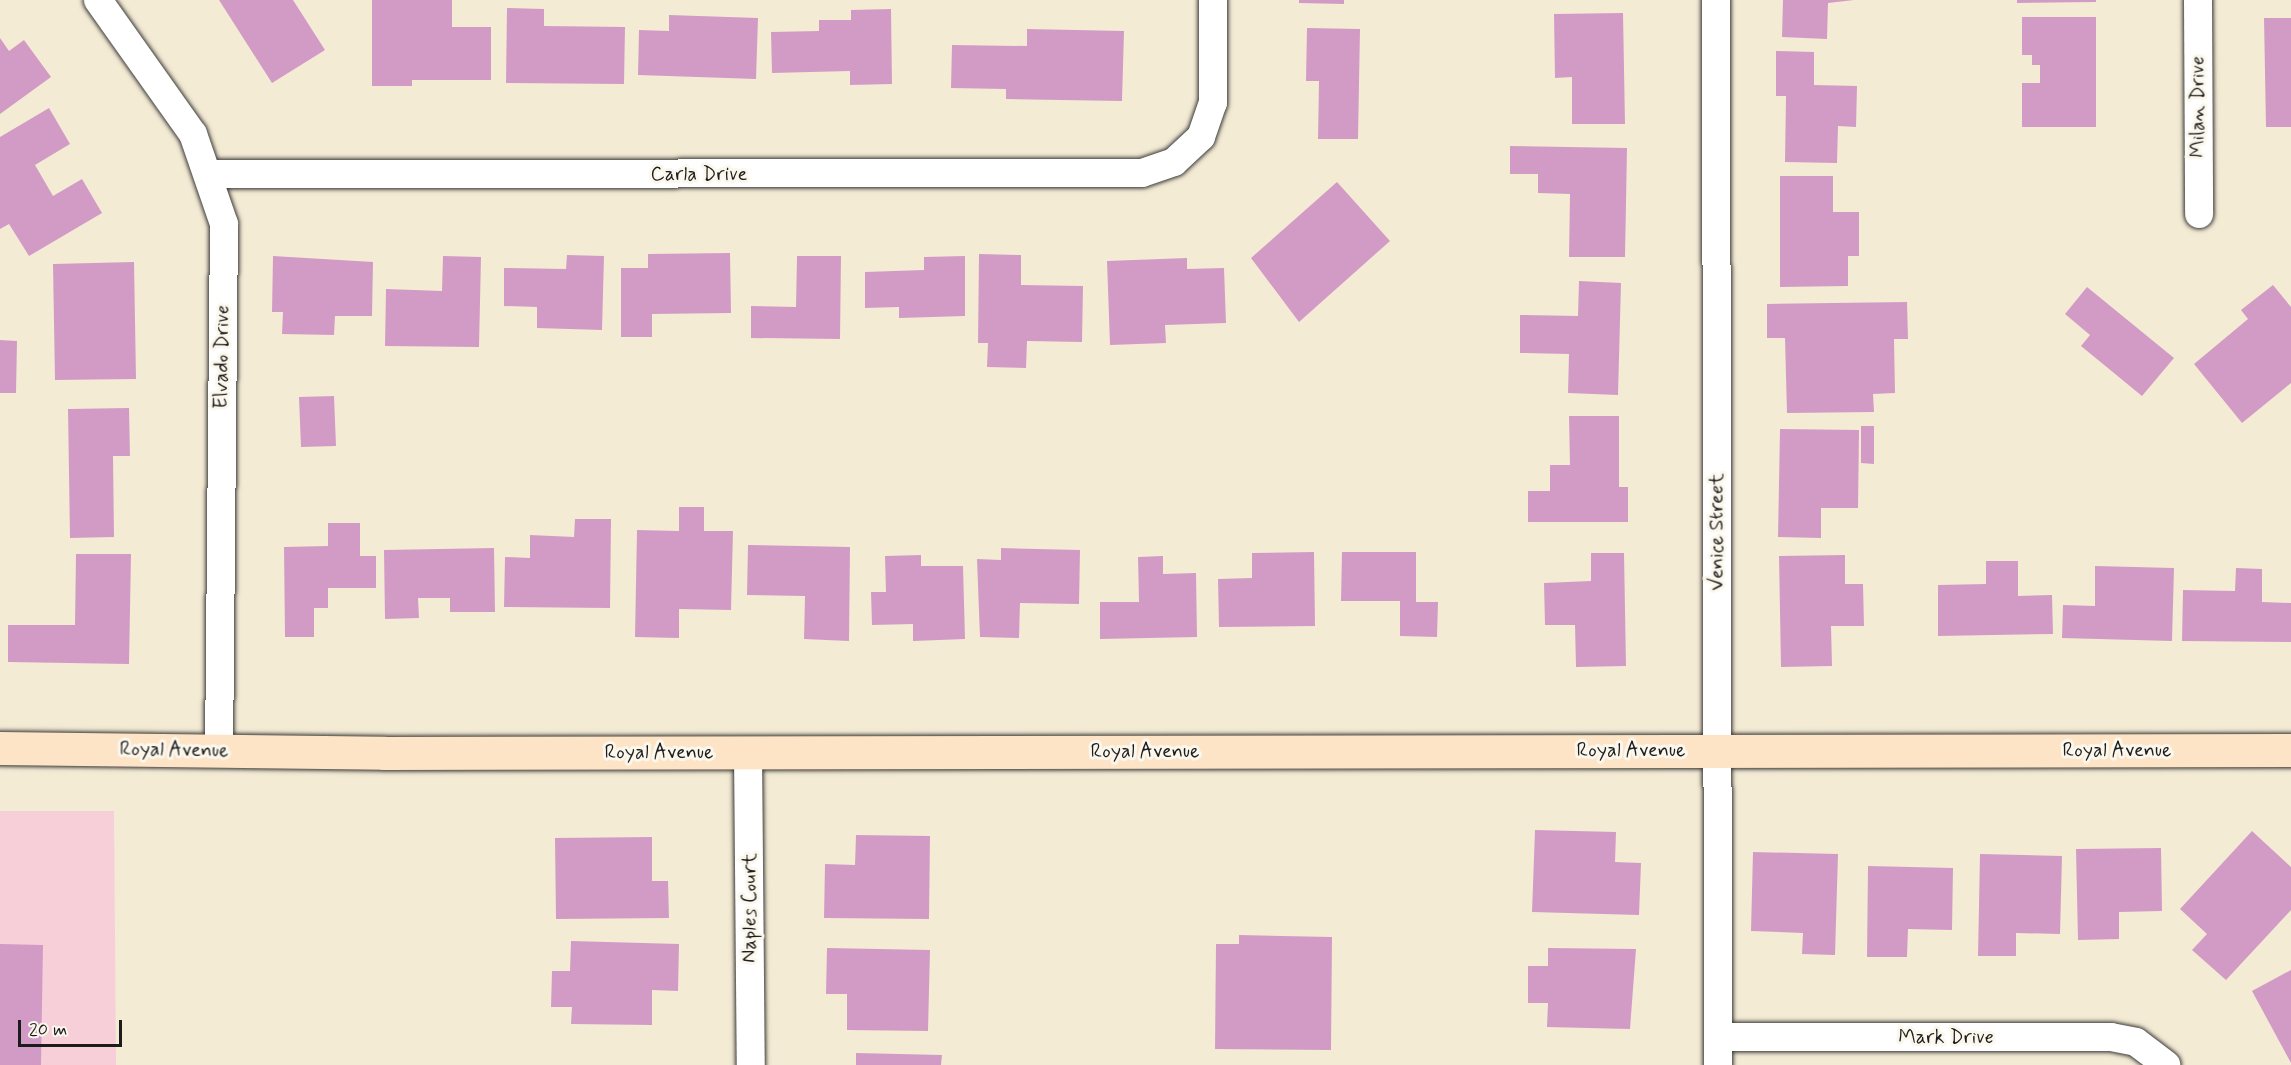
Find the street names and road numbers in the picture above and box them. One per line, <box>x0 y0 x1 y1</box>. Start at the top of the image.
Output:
street label: Milan Drive <box>2186 56 2210 158</box>
street label: Carla Drive <box>651 162 747 186</box>
street label: Elvado Drive <box>209 305 235 409</box>
street label: Venice Street <box>1705 473 1729 591</box>
street label: Royal Avenue <box>118 737 230 763</box>
street label: Royal Avenue <box>1575 738 1687 762</box>
street label: Royal Avenue <box>2061 738 2173 762</box>
street label: Royal Avenue <box>1089 739 1201 763</box>
street label: Royal Avenue <box>603 740 715 764</box>
street label: Naples Court <box>738 854 762 962</box>
street label: Mark Drive <box>1898 1025 1994 1049</box>

